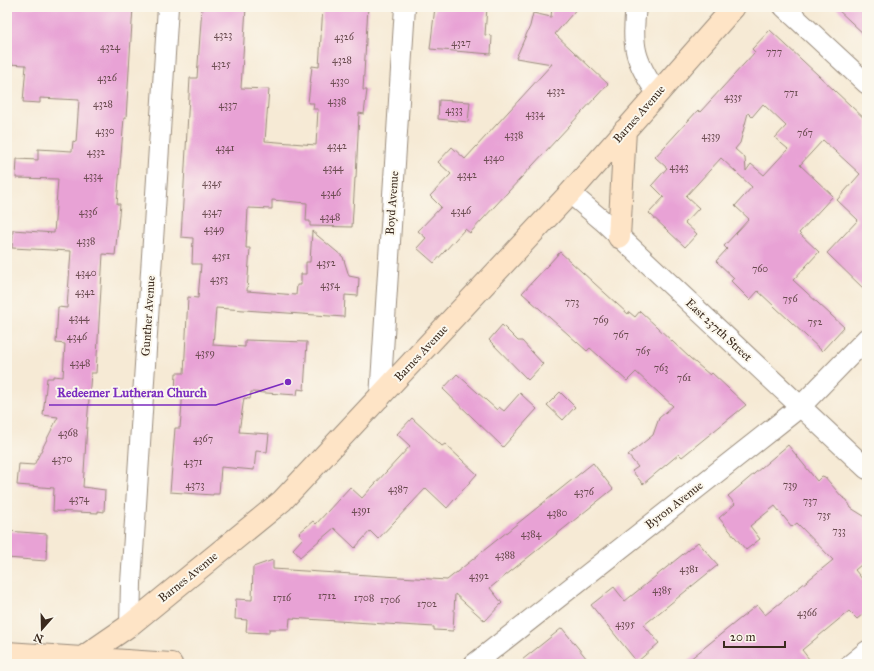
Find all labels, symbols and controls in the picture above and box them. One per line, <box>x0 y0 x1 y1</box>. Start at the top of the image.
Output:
house number: 4323 <box>214 29 232 41</box>
house number: 4326 <box>334 31 355 43</box>
house number: 4327 <box>451 37 471 49</box>
house number: 4324 <box>100 41 120 53</box>
house number: 777 <box>766 46 782 58</box>
house number: 4328 <box>332 54 352 66</box>
house number: 4325 <box>211 58 231 70</box>
house number: 4326 <box>97 72 118 84</box>
house number: 4330 <box>330 75 350 87</box>
street label: Barnes Avenue <box>610 82 668 146</box>
house number: 4332 <box>547 85 565 97</box>
house number: 771 <box>784 87 798 99</box>
house number: 4335 <box>724 91 742 103</box>
house number: 4338 <box>328 95 346 107</box>
house number: 4328 <box>93 98 113 110</box>
house number: 4337 <box>219 99 237 111</box>
house number: 4333 <box>445 104 463 116</box>
house number: 4334 <box>525 108 545 120</box>
house number: 4330 <box>95 125 115 137</box>
house number: 767 <box>797 127 813 139</box>
house number: 4338 <box>505 129 523 141</box>
house number: 4339 <box>702 130 720 142</box>
house number: 4342 <box>327 140 347 152</box>
house number: 4341 <box>215 142 235 154</box>
house number: 4332 <box>87 146 105 158</box>
house number: 4340 <box>484 152 505 164</box>
house number: 4343 <box>669 161 689 173</box>
house number: 4344 <box>323 162 344 174</box>
house number: 4342 <box>457 169 477 181</box>
house number: 4334 <box>83 170 103 182</box>
street label: Boyd Avenue <box>383 171 401 235</box>
house number: 4345 <box>202 177 222 189</box>
house number: 4346 <box>321 187 342 199</box>
house number: 4346 <box>451 205 472 217</box>
house number: 4336 <box>79 206 98 218</box>
house number: 4347 <box>202 206 222 218</box>
house number: 4348 <box>320 211 340 223</box>
house number: 4349 <box>204 223 224 235</box>
house number: 4338 <box>77 235 95 247</box>
house number: 4351 <box>212 250 230 262</box>
house number: 4352 <box>316 257 336 269</box>
house number: 760 <box>752 263 768 275</box>
house number: 4340 <box>76 267 97 279</box>
house number: 4353 <box>210 273 228 285</box>
street label: Gunther Avenue <box>138 275 158 357</box>
house number: 4354 <box>320 279 340 291</box>
house number: 4342 <box>75 286 95 298</box>
house number: 756 <box>782 293 798 305</box>
house number: 773 <box>565 296 579 308</box>
street label: East 237th Street <box>683 296 756 365</box>
house number: 4344 <box>69 312 90 324</box>
house number: 769 <box>593 314 609 326</box>
house number: 752 <box>808 316 823 328</box>
street label: Barnes Avenue <box>391 322 451 384</box>
house number: 767 <box>613 329 629 341</box>
house number: 4346 <box>67 331 88 343</box>
house number: 765 <box>635 345 651 357</box>
house number: 4359 <box>195 347 215 359</box>
house number: 4348 <box>70 357 90 369</box>
house number: 763 <box>654 362 668 374</box>
house number: 761 <box>677 372 691 384</box>
callout: Redeemer Lutheran Church <box>49 380 216 405</box>
text: Redeemer Lutheran Church <box>57 385 208 401</box>
house number: 4368 <box>58 427 78 439</box>
house number: 4367 <box>193 433 213 445</box>
house number: 4370 <box>52 453 73 465</box>
house number: 4371 <box>184 456 202 468</box>
street label: Byron Avenue <box>642 478 706 532</box>
house number: 4373 <box>186 479 204 491</box>
house number: 739 <box>783 479 797 491</box>
house number: 4387 <box>388 483 408 495</box>
house number: 4376 <box>574 486 595 498</box>
house number: 4374 <box>69 493 90 505</box>
house number: 737 <box>803 495 817 507</box>
house number: 4391 <box>352 504 370 516</box>
house number: 4380 <box>547 507 568 519</box>
house number: 735 <box>817 509 831 521</box>
house number: 733 <box>832 525 846 537</box>
house number: 4384 <box>521 528 542 540</box>
street label: Barnes Avenue <box>156 549 220 605</box>
house number: 4388 <box>495 549 515 561</box>
house number: 4381 <box>680 563 698 575</box>
house number: 4392 <box>469 570 489 582</box>
house number: 4385 <box>652 584 672 596</box>
house number: 1712 <box>318 590 336 602</box>
house number: 1716 <box>273 592 292 604</box>
house number: 1708 <box>354 592 374 604</box>
house number: 1706 <box>380 594 401 606</box>
house number: 1702 <box>417 598 437 610</box>
house number: 4366 <box>797 607 818 619</box>
north arrow <box>22 609 62 649</box>
house number: 4395 <box>615 618 635 630</box>
scale bar <box>724 623 785 649</box>
text: N <box>32 630 45 646</box>
text: 20 m <box>730 630 756 644</box>

